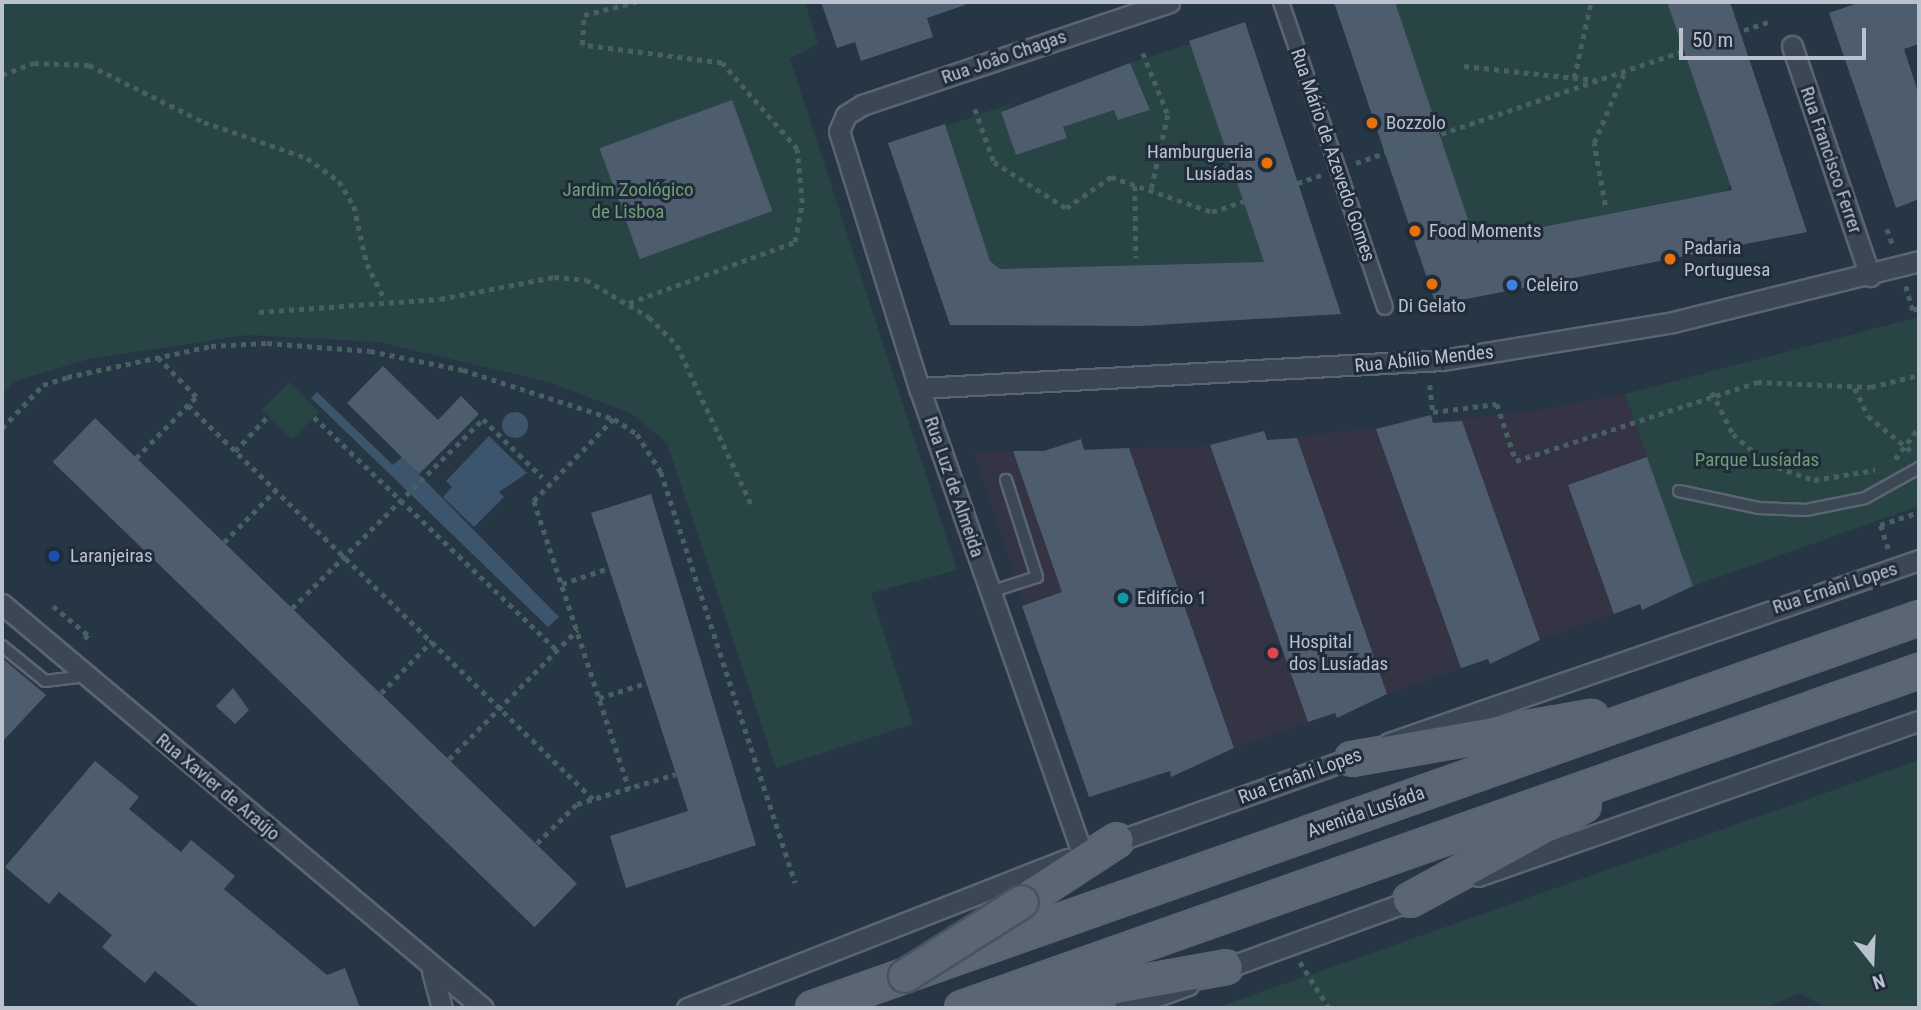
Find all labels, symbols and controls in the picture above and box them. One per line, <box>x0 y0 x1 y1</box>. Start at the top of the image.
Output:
scale bar <box>1683 14 1870 58</box>
street label: Rua João Chagas <box>939 25 1069 89</box>
text: 50 m <box>1692 28 1733 52</box>
street label: Rua Mário de Azevedo Gomes <box>1286 45 1380 265</box>
street label: Rua Francisco Ferrer <box>1795 84 1867 236</box>
place label: Bozzolo <box>1386 112 1446 134</box>
marker: Bozzolo <box>1364 115 1380 131</box>
place label: Hamburgueria Lusíadas <box>1147 141 1253 185</box>
marker: Hamburgueria Lusíadas <box>1259 155 1275 171</box>
park label: Jardim Zoológico de Lisboa <box>562 179 694 223</box>
place label: Food Moments <box>1429 220 1541 242</box>
marker: Food Moments <box>1407 223 1423 239</box>
place label: Padaria Portuguesa <box>1684 237 1770 281</box>
marker: Padaria Portuguesa <box>1662 251 1678 267</box>
place label: Celeiro <box>1526 274 1578 296</box>
marker: Di Gelato <box>1424 276 1440 292</box>
marker: Celeiro <box>1504 277 1520 293</box>
place label: Di Gelato <box>1398 295 1466 317</box>
street label: Rua Abílio Mendes <box>1353 340 1495 378</box>
street label: Rua Luz de Almeida <box>919 414 989 560</box>
park label: Parque Lusíadas <box>1695 449 1819 471</box>
place label: Laranjeiras <box>70 545 153 567</box>
marker: Laranjeiras <box>44 546 64 566</box>
street label: Rua Ernâni Lopes <box>1770 557 1900 619</box>
place label: Edifício 1 <box>1137 587 1207 609</box>
marker: Edifício 1 <box>1115 590 1131 606</box>
place label: Hospital dos Lusíadas <box>1289 631 1388 675</box>
marker: Hospital dos Lusíadas <box>1263 643 1283 663</box>
street label: Rua Xavier de Araújo <box>151 728 285 846</box>
street label: Rua Ernâni Lopes <box>1235 743 1365 809</box>
street label: Avenida Lusíada <box>1304 781 1428 843</box>
north arrow <box>1837 926 1907 996</box>
text: N <box>1870 969 1888 994</box>

